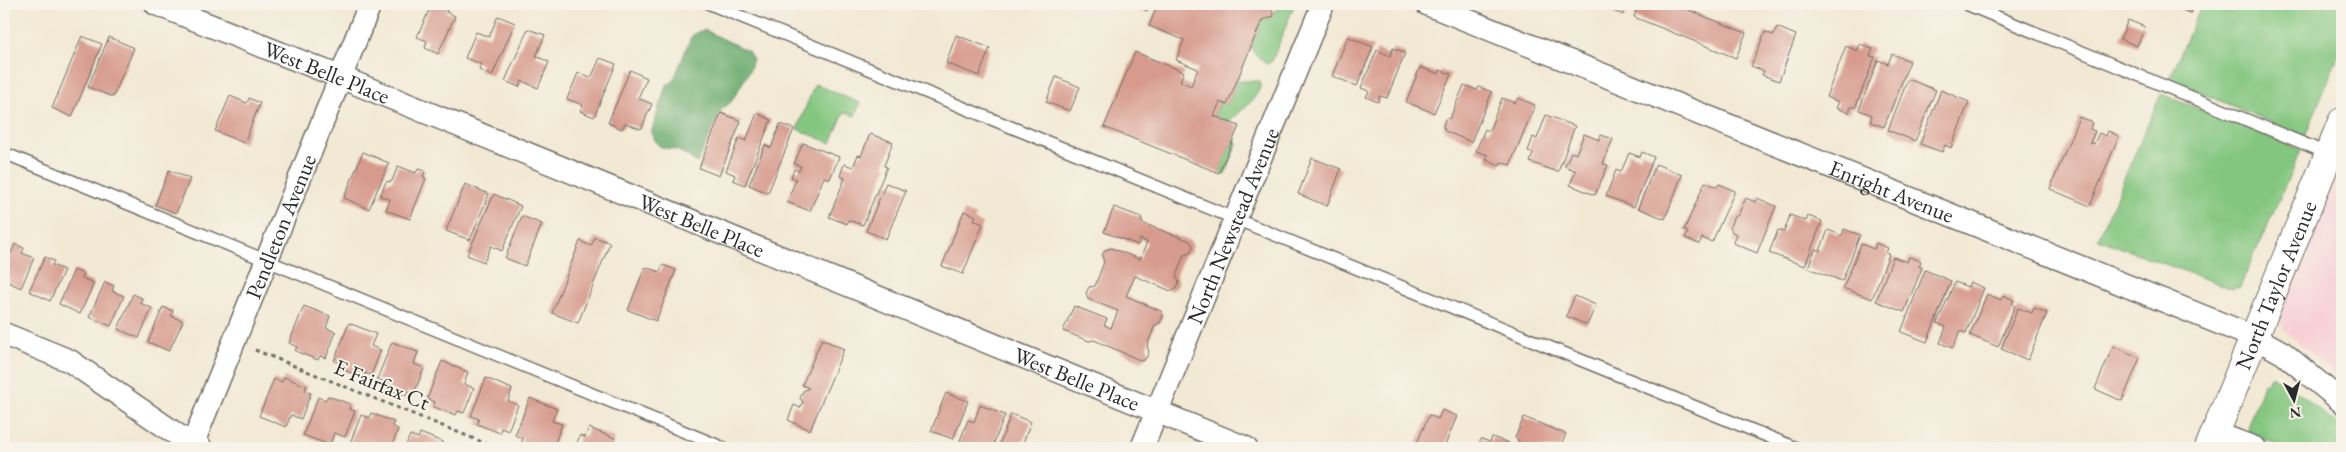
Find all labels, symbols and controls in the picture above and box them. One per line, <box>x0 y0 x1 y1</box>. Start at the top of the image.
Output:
street label: West Belle Place <box>260 34 394 111</box>
street label: North Newstead Avenue <box>1180 123 1286 328</box>
street label: Pendleton Avenue <box>239 150 323 303</box>
street label: Enright Avenue <box>1825 153 1959 230</box>
street label: West Belle Place <box>634 187 769 264</box>
street label: North Taylor Avenue <box>2228 196 2324 374</box>
street label: West Belle Place <box>1009 340 1144 418</box>
street label: E Fairfax Ct <box>330 352 434 417</box>
north arrow <box>2268 374 2318 424</box>
text: N <box>2288 403 2302 423</box>

